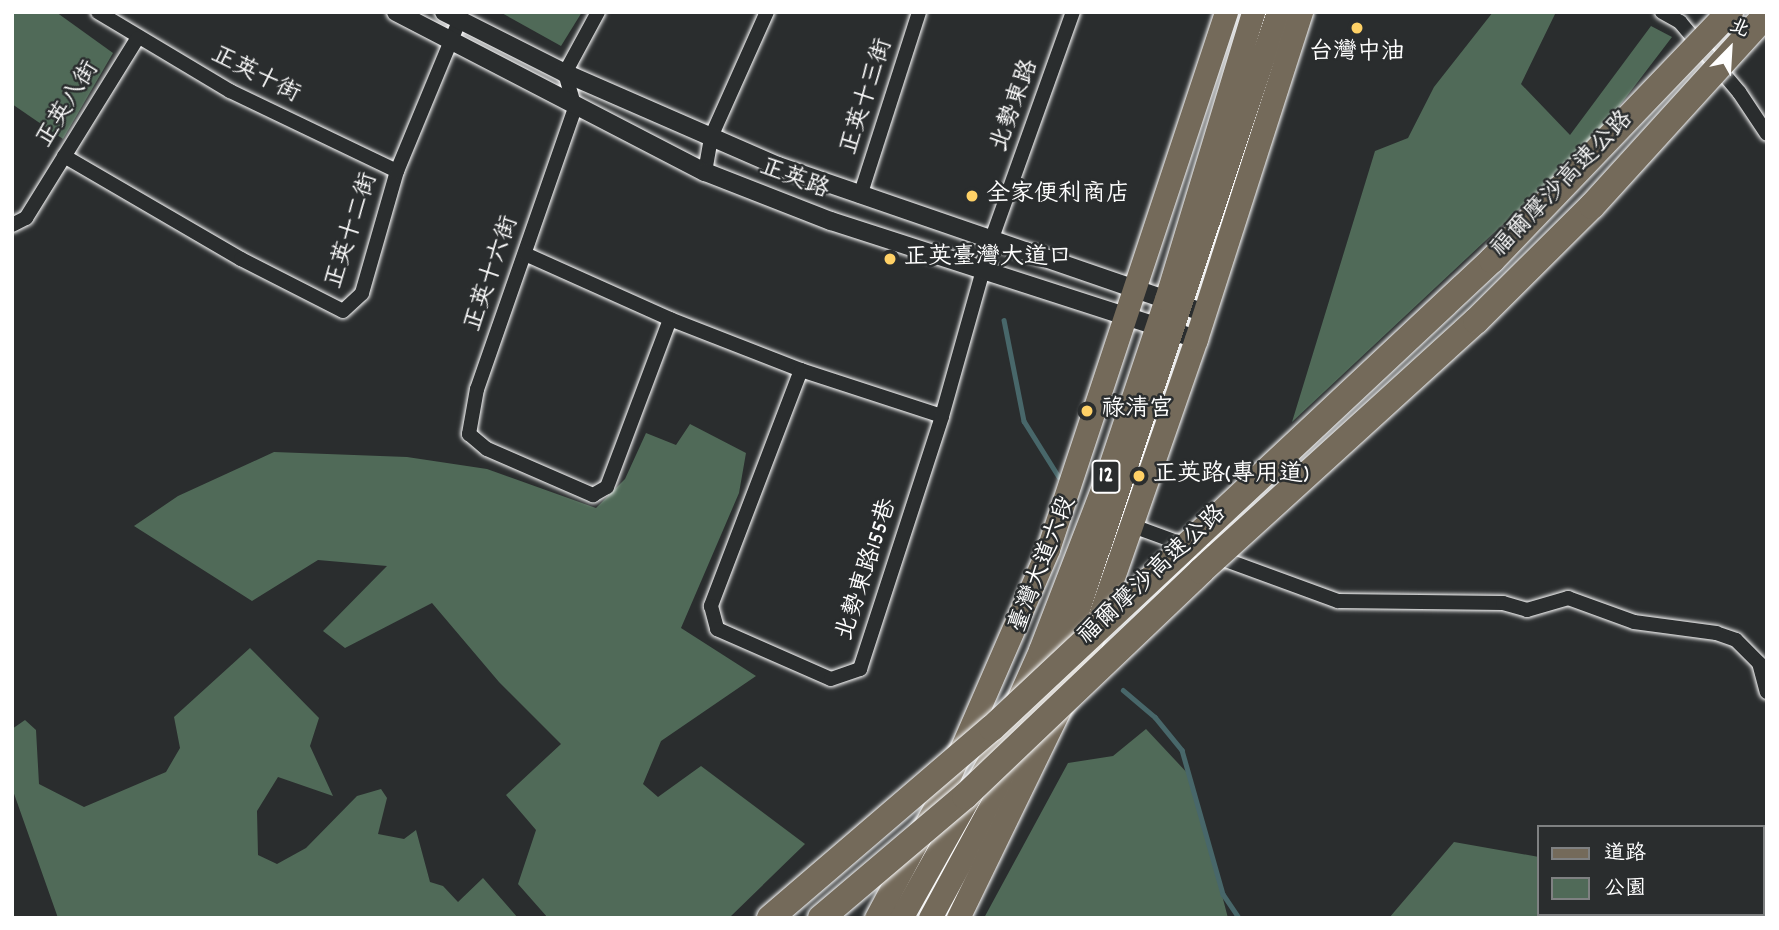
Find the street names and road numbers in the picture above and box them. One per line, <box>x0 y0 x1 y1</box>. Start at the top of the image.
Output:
street label: 正英十三街 <box>836 35 900 159</box>
street label: 正英十街 <box>206 41 304 111</box>
street label: 北勢東路 <box>986 56 1046 156</box>
street label: 正英八街 <box>31 57 107 153</box>
street label: 福爾摩沙高速公路 <box>1486 106 1640 264</box>
street label: 正英路 <box>755 154 833 206</box>
street label: 正英十二街 <box>321 169 385 293</box>
street label: 正英十六街 <box>460 213 526 335</box>
road number: 12 <box>1090 457 1122 496</box>
street label: 臺灣大道六段 <box>1005 493 1083 637</box>
street label: 北勢東路155巷 <box>832 495 904 645</box>
street label: 福爾摩沙高速公路 <box>1073 500 1233 652</box>

